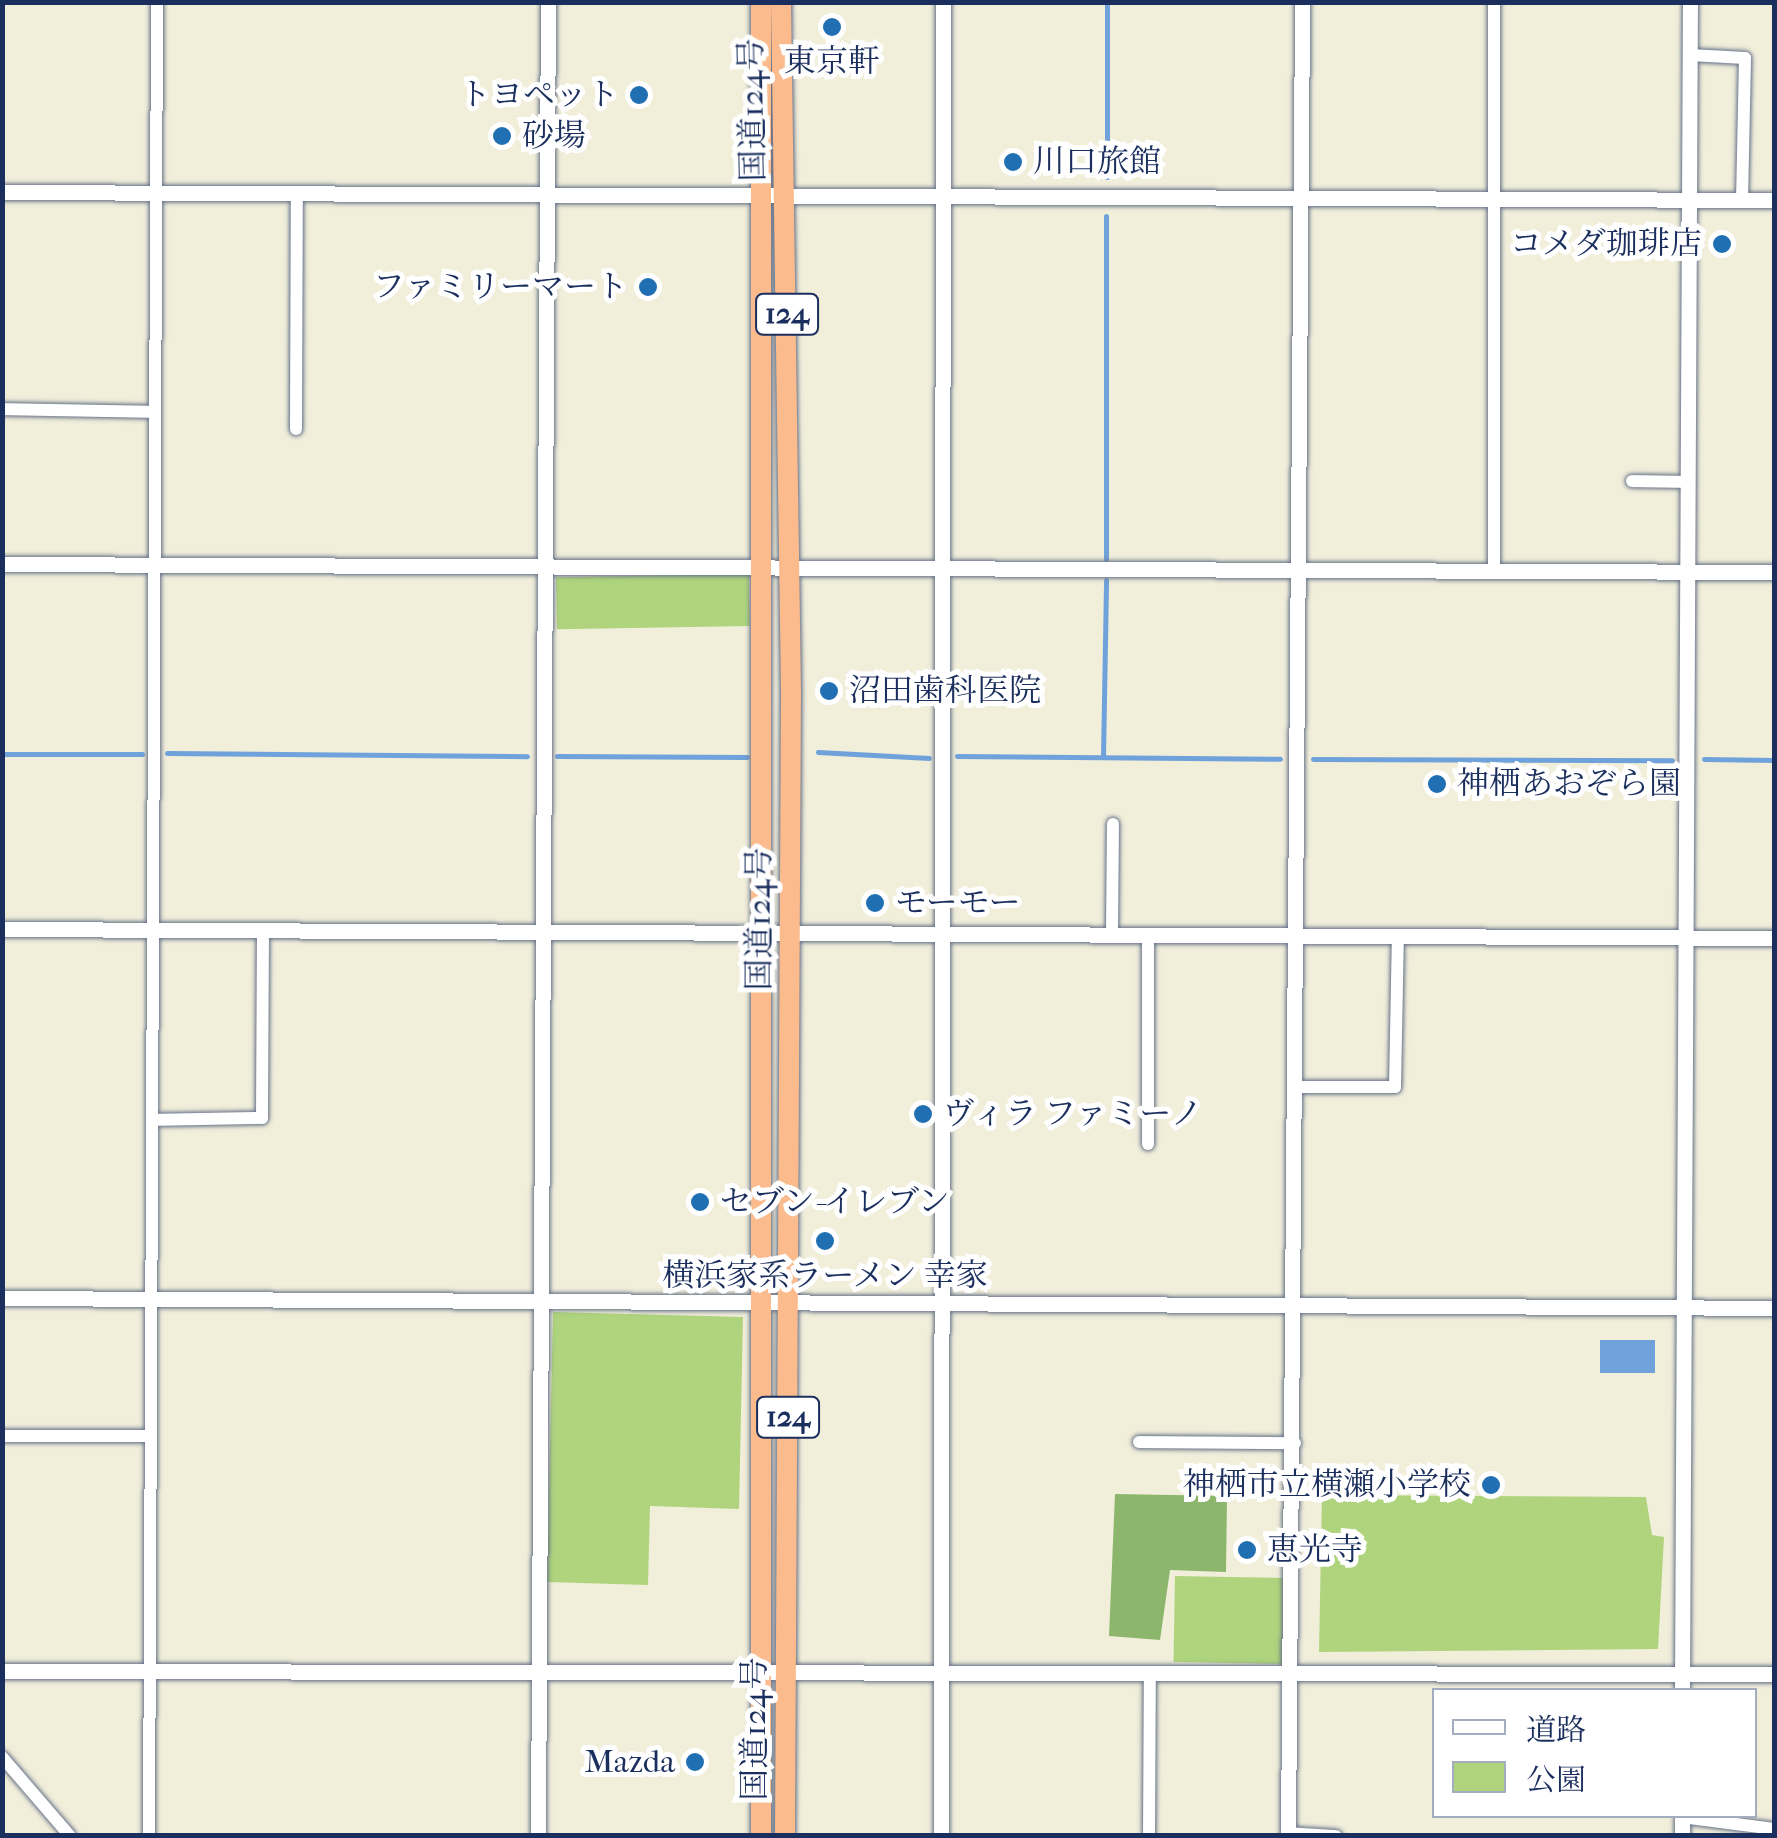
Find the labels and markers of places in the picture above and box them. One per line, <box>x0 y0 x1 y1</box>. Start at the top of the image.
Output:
marker: 東京軒 <box>821 16 843 38</box>
place label: 東京軒 <box>784 43 880 81</box>
place label: トヨペット <box>459 76 619 114</box>
marker: トヨペット <box>628 84 650 106</box>
place label: 砂場 <box>522 117 586 155</box>
marker: 砂場 <box>491 125 513 147</box>
place label: 川口旅館 <box>1033 143 1161 181</box>
marker: 川口旅館 <box>1002 151 1024 173</box>
place label: コメダ珈琲店 <box>1510 225 1702 263</box>
marker: コメダ珈琲店 <box>1711 233 1733 255</box>
place label: ファミリーマート <box>372 268 628 306</box>
marker: ファミリーマート <box>637 276 659 298</box>
place label: 沼田歯科医院 <box>849 672 1041 710</box>
marker: 沼田歯科医院 <box>818 680 840 702</box>
place label: 神栖あおぞら園 <box>1457 765 1681 803</box>
marker: 神栖あおぞら園 <box>1426 773 1448 795</box>
place label: モーモー <box>895 884 1020 922</box>
marker: モーモー <box>864 892 886 914</box>
place label: ヴィラ ファミーノ <box>943 1095 1206 1133</box>
marker: ヴィラ ファミーノ <box>912 1103 934 1125</box>
place label: セブン-イレブン <box>720 1183 952 1221</box>
marker: セブン-イレブン <box>689 1191 711 1213</box>
marker: 横浜家系ラーメン 幸家 <box>814 1230 836 1252</box>
place label: 横浜家系ラーメン 幸家 <box>662 1257 988 1295</box>
place label: 神栖市立横瀬小学校 <box>1183 1466 1471 1504</box>
marker: 神栖市立横瀬小学校 <box>1480 1474 1502 1496</box>
place label: 恵光寺 <box>1267 1531 1363 1569</box>
marker: 恵光寺 <box>1236 1539 1258 1561</box>
place label: Mazda <box>585 1743 675 1781</box>
marker: Mazda <box>684 1751 706 1773</box>

